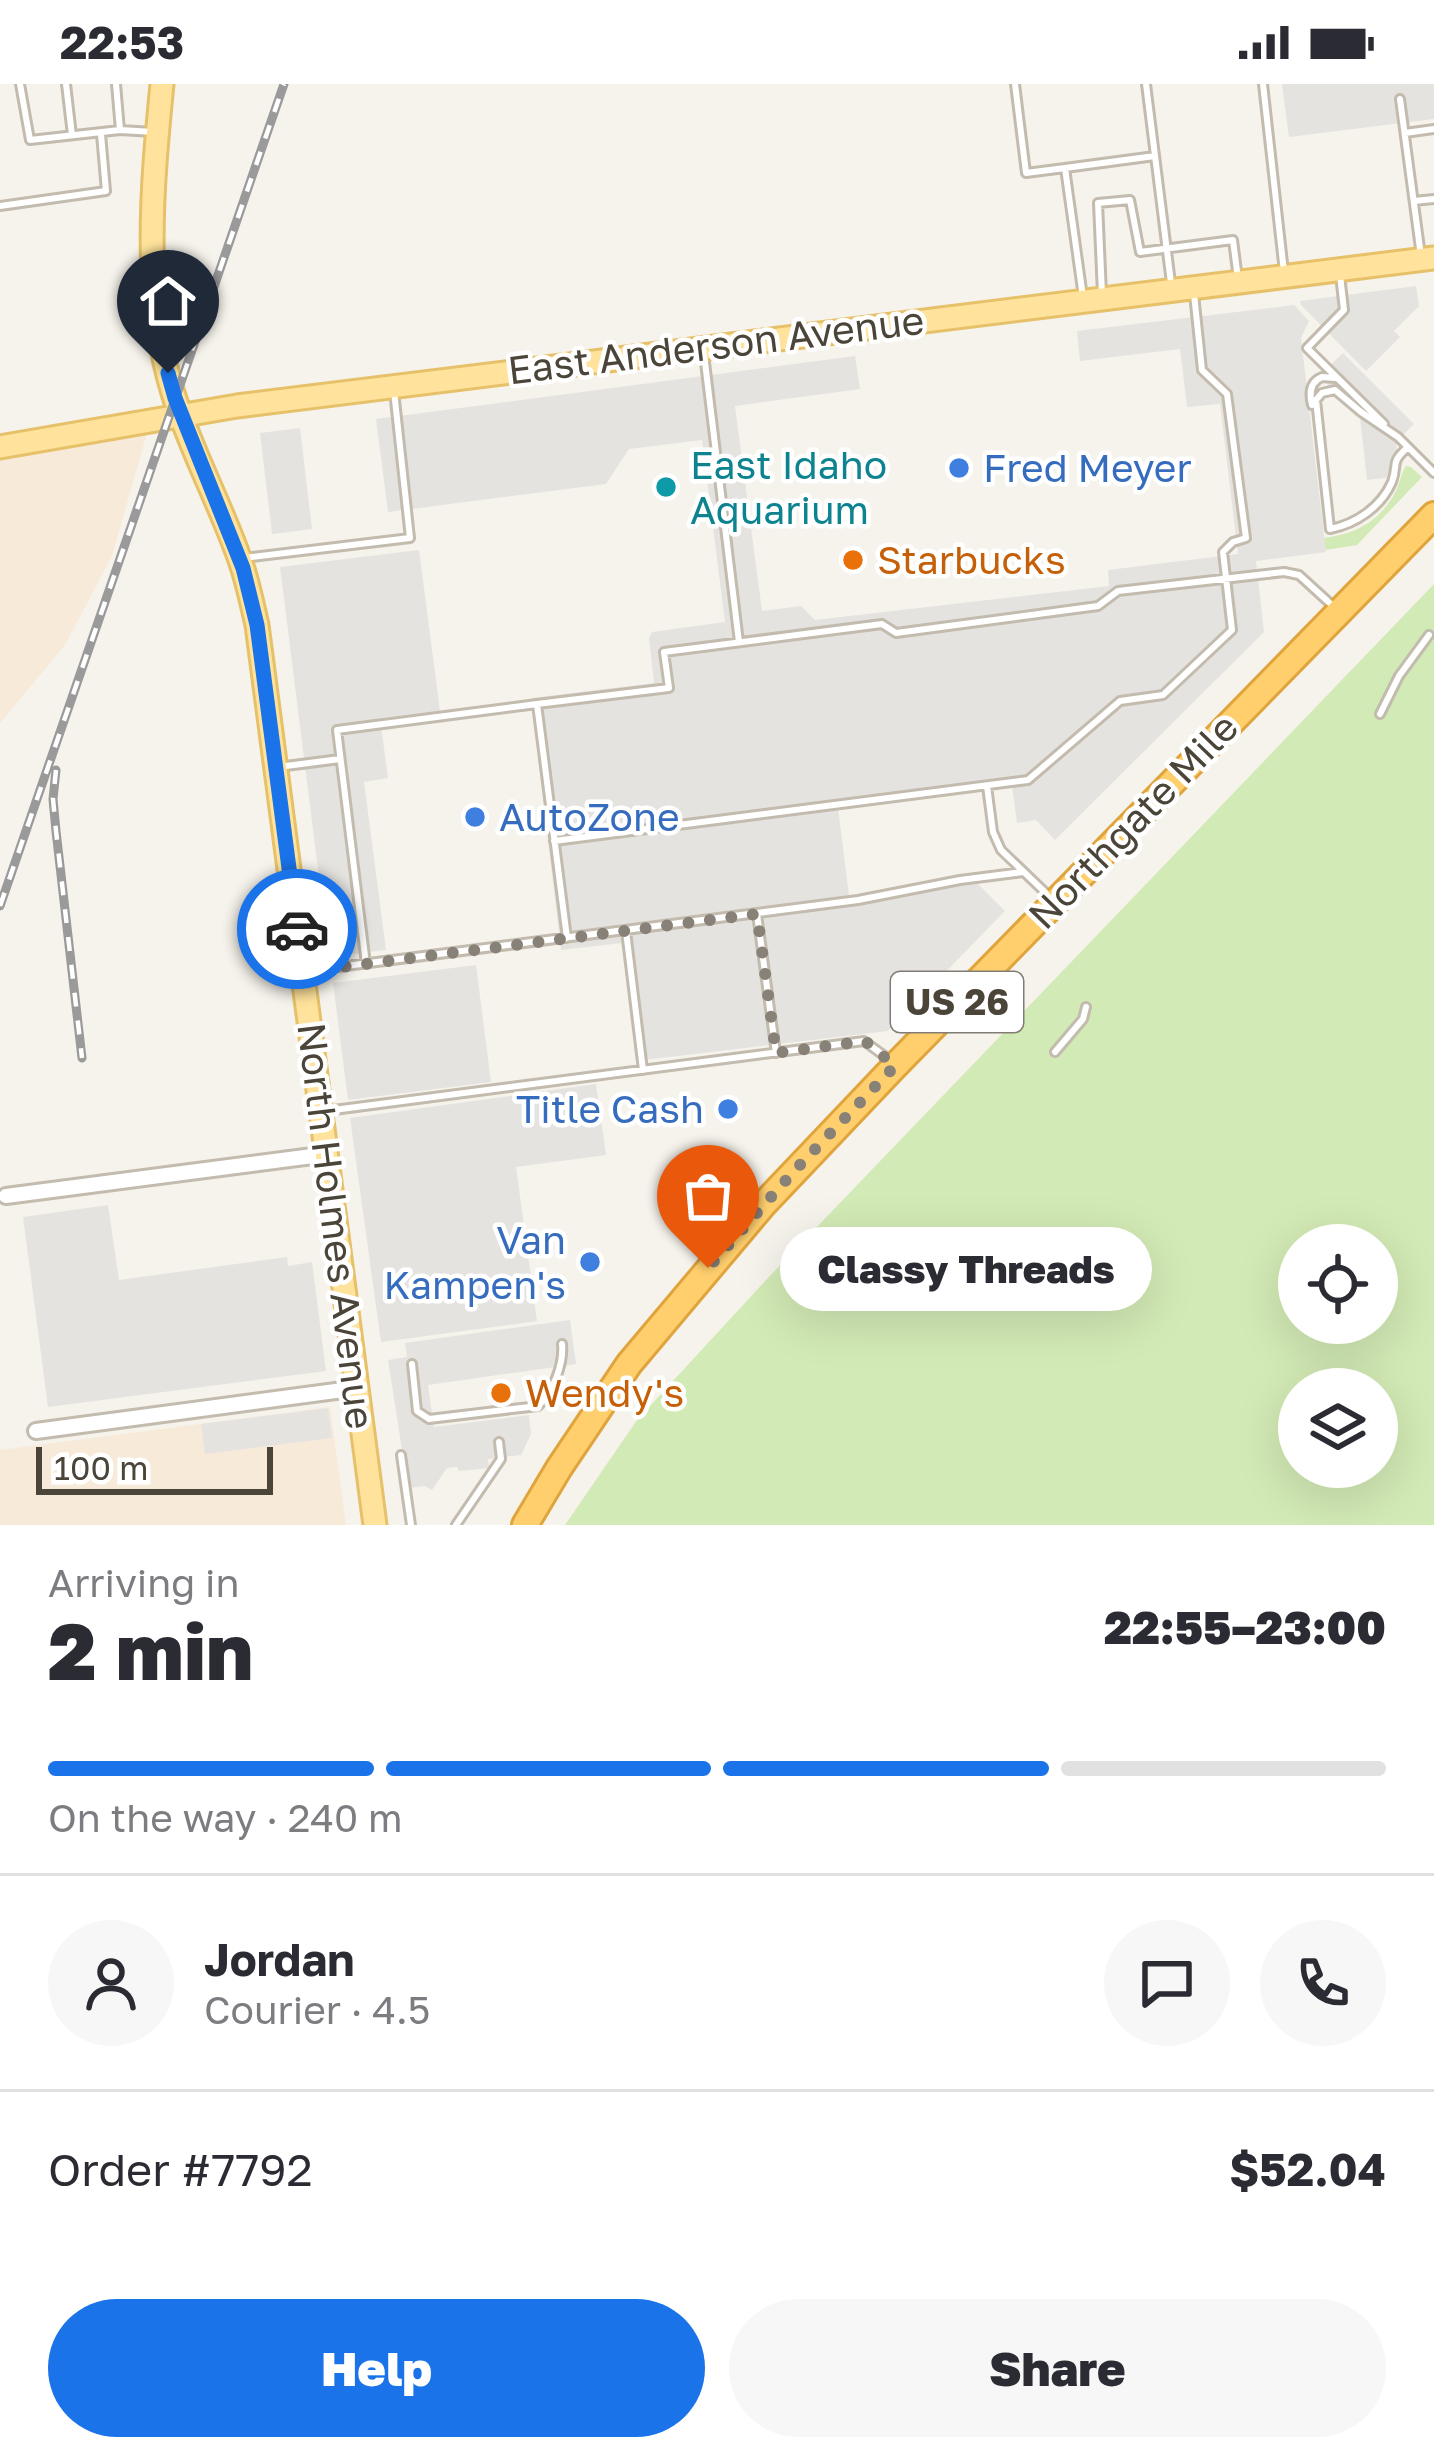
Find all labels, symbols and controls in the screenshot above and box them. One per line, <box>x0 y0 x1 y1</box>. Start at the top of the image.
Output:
text: 22:53 <box>60 15 184 69</box>
pin <box>117 250 219 373</box>
icon: home <box>135 268 201 334</box>
street label: East Anderson Avenue <box>505 296 927 393</box>
place label: East Idaho Aquarium <box>690 441 887 533</box>
place label: Fred Meyer <box>983 444 1192 491</box>
marker: Fred Meyer <box>946 455 972 481</box>
marker: East Idaho Aquarium <box>653 474 679 500</box>
place label: Starbucks <box>877 536 1066 583</box>
marker: Starbucks <box>840 547 866 573</box>
street label: Northgate Mile <box>1018 703 1247 938</box>
place label: AutoZone <box>499 793 680 840</box>
marker: AutoZone <box>462 804 488 830</box>
courier <box>237 869 357 989</box>
icon: car <box>264 896 330 962</box>
road number: US 26 <box>891 972 1023 1032</box>
street label: North Holmes Avenue <box>288 1020 385 1432</box>
place label: Title Cash <box>516 1085 704 1132</box>
marker: Title Cash <box>715 1096 741 1122</box>
pin <box>657 1145 759 1268</box>
icon: bag <box>675 1163 741 1229</box>
place label: Van Kampen's <box>383 1216 566 1308</box>
map controls <box>1278 1224 1398 1488</box>
button: locate <box>1278 1224 1398 1344</box>
callout: Classy Threads <box>780 1226 1152 1310</box>
text: Classy Threads <box>817 1245 1115 1292</box>
marker: Van Kampen's <box>577 1249 603 1275</box>
button: layers <box>1278 1368 1398 1488</box>
place label: Wendy's <box>525 1369 684 1416</box>
marker: Wendy's <box>488 1380 514 1406</box>
scale bar <box>36 1441 273 1494</box>
text: 100 m <box>54 1448 148 1487</box>
text: Arriving in <box>48 1559 239 1606</box>
text: 22:55–23:00 <box>1104 1600 1386 1654</box>
text: 2 min <box>48 1604 253 1697</box>
text: On the way · 240 m <box>48 1794 403 1841</box>
button: person <box>48 1920 174 2046</box>
button: chat <box>1104 1920 1230 2046</box>
button: phone <box>1260 1920 1386 2046</box>
text: Jordan <box>204 1932 355 1986</box>
text: Courier · 4.5 <box>204 1986 430 2033</box>
text: Order #7792 <box>48 2142 313 2196</box>
text: $52.04 <box>1229 2142 1386 2196</box>
button: Help <box>48 2299 705 2437</box>
button: Share <box>729 2299 1386 2437</box>

